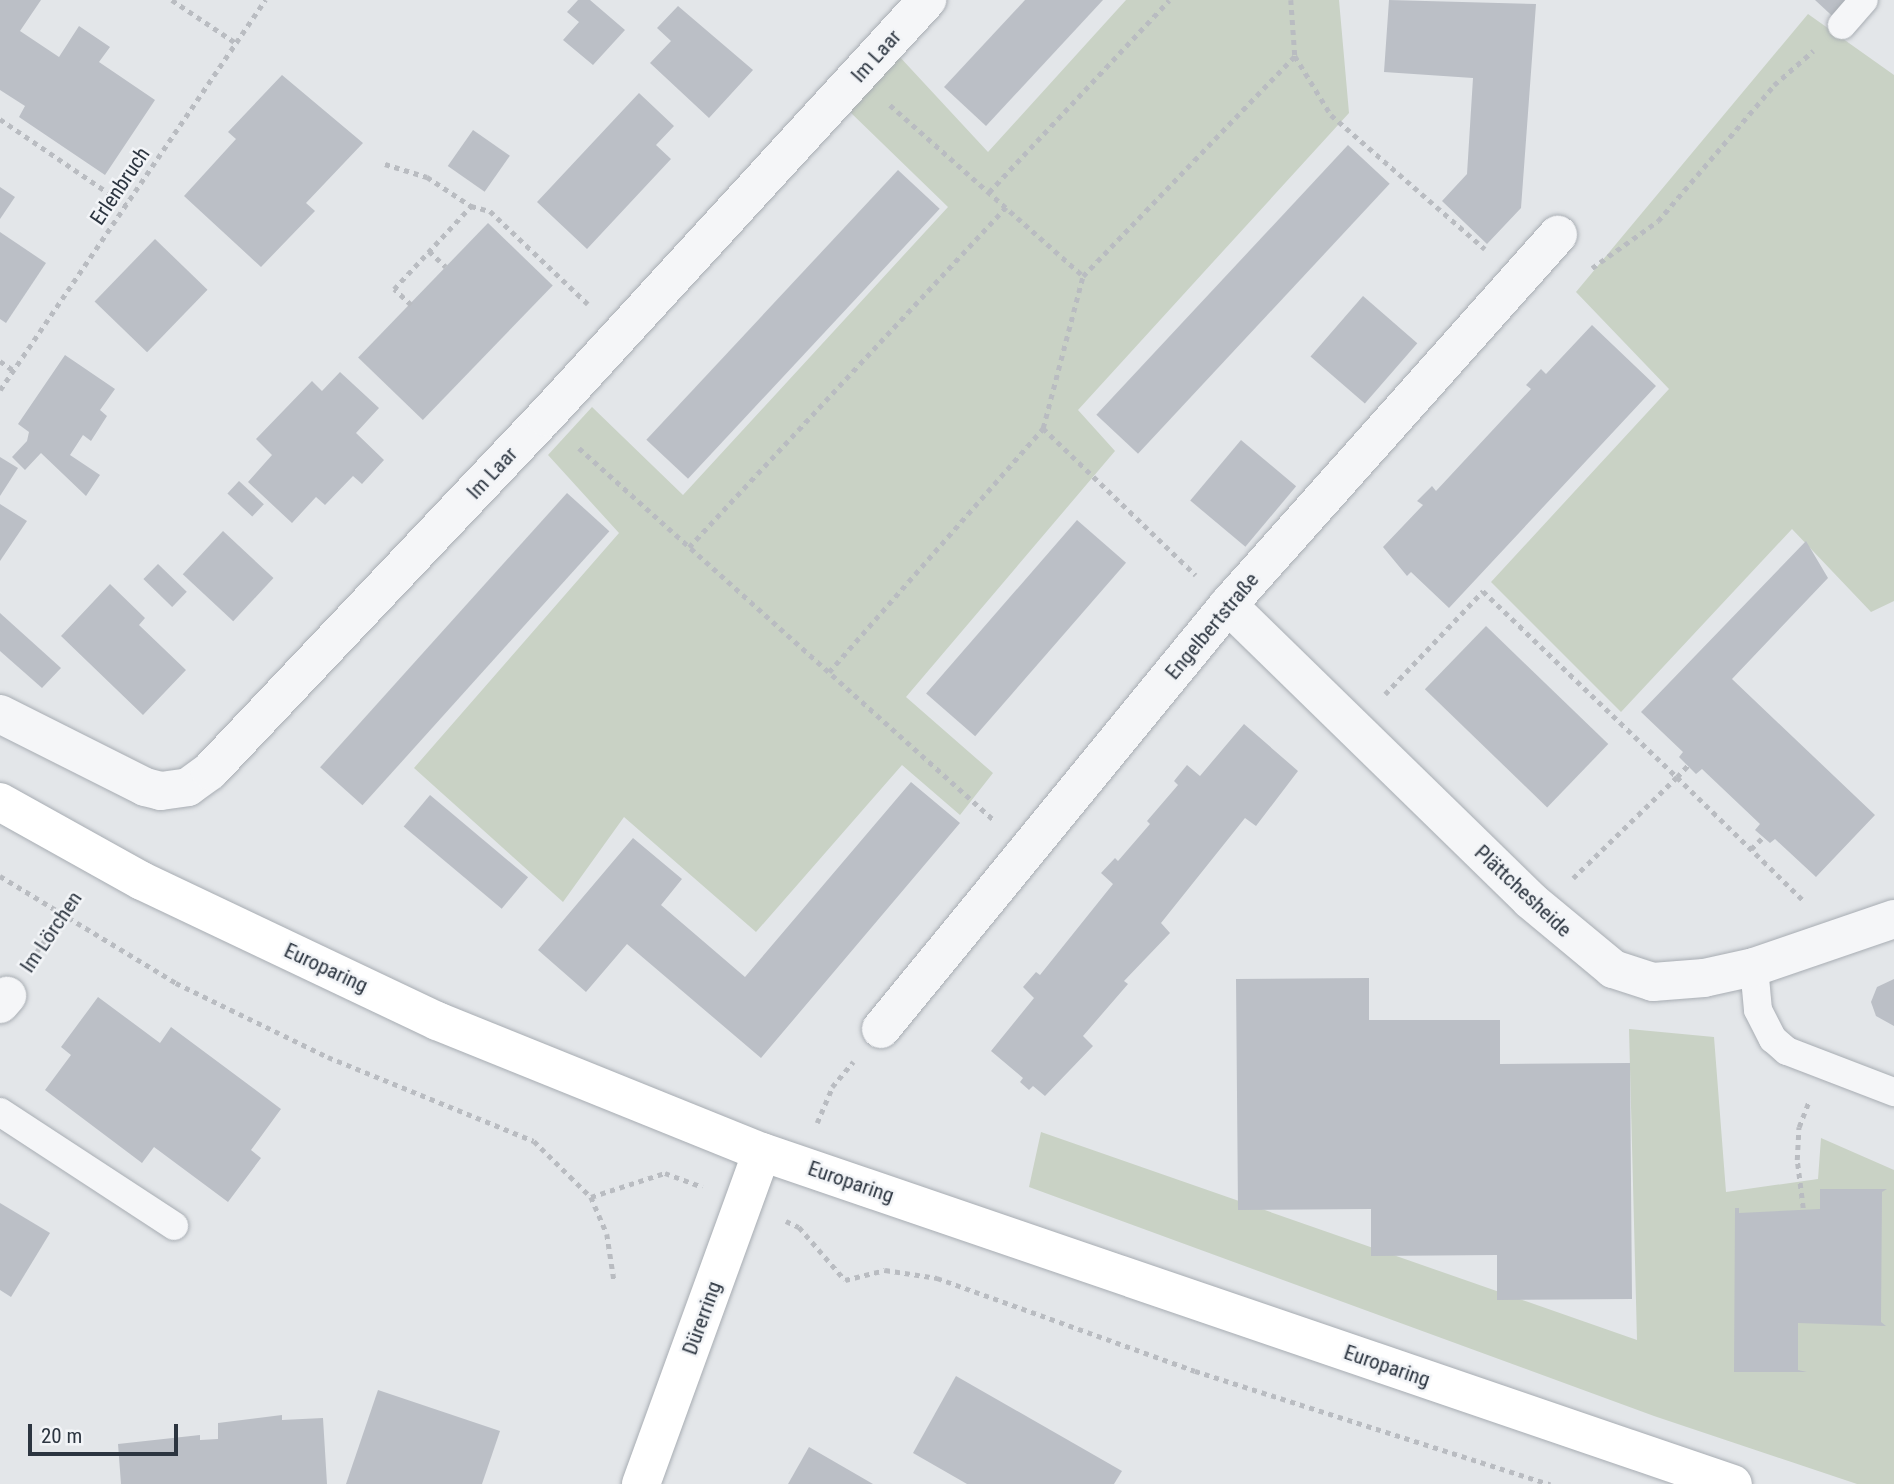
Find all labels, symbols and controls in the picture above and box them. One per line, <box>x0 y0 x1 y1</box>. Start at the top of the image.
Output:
street label: Im Laar <box>846 24 906 88</box>
street label: Erlenbruch <box>85 142 155 230</box>
street label: Im Laar <box>462 442 522 504</box>
street label: Engelbertstraße <box>1160 567 1264 685</box>
street label: Plättchesheide <box>1469 840 1577 942</box>
street label: Im Lörchen <box>15 887 87 977</box>
street label: Europaring <box>280 938 372 998</box>
street label: Europaring <box>805 1156 897 1208</box>
street label: Dürerring <box>677 1278 727 1358</box>
street label: Europaring <box>1341 1340 1433 1392</box>
scale bar <box>32 1410 182 1454</box>
text: 20 m <box>41 1424 82 1448</box>

